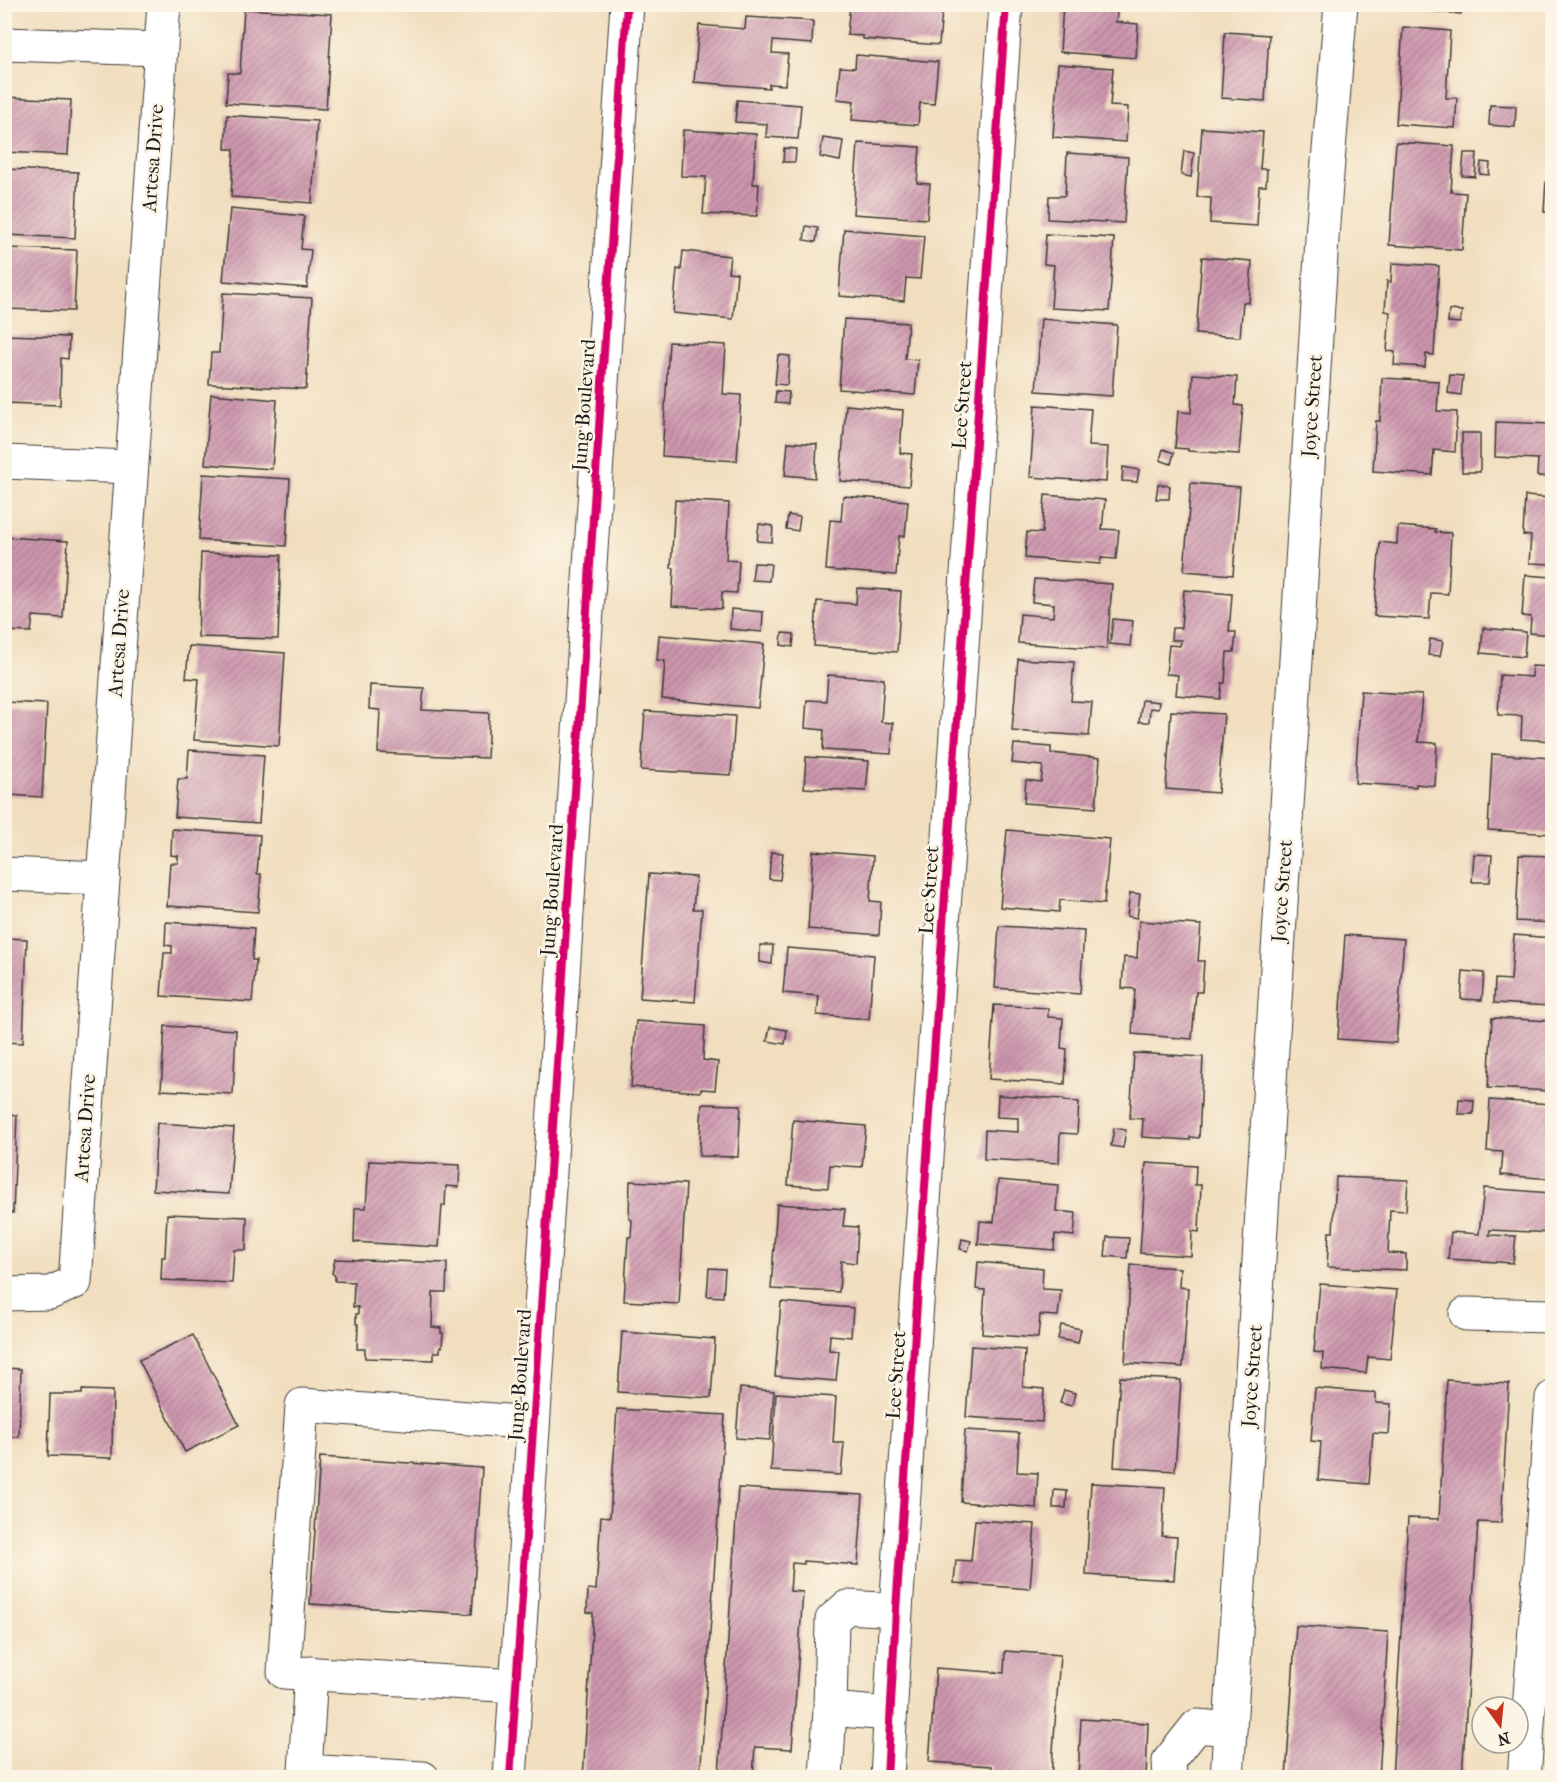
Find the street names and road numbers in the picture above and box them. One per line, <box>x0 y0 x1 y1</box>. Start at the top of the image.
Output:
street label: Artesa Drive <box>138 103 168 214</box>
street label: Jung Boulevard <box>568 337 600 474</box>
street label: Joyce Street <box>1297 354 1327 460</box>
street label: Lee Street <box>947 360 977 450</box>
street label: Artesa Drive <box>104 588 134 699</box>
street label: Jung Boulevard <box>536 822 568 959</box>
street label: Joyce Street <box>1267 839 1297 945</box>
street label: Lee Street <box>914 845 944 935</box>
street label: Artesa Drive <box>70 1073 100 1184</box>
street label: Jung Boulevard <box>504 1307 536 1444</box>
street label: Joyce Street <box>1237 1324 1267 1430</box>
street label: Lee Street <box>881 1330 911 1420</box>

